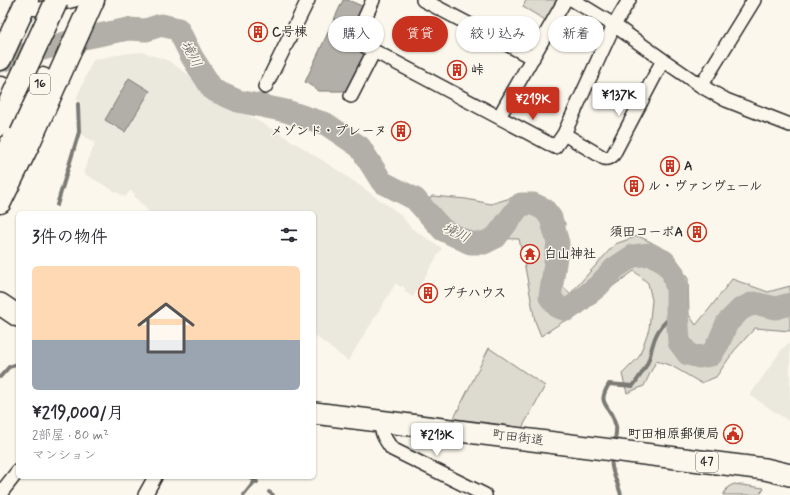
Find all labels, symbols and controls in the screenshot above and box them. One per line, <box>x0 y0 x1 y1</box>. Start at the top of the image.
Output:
chip: 購入 <box>328 16 384 52</box>
chip: 賃貸 <box>392 16 448 52</box>
chip: 絞り込み <box>456 16 540 52</box>
chip: 新着 <box>548 16 604 52</box>
building icon: C号棟 <box>247 21 269 43</box>
place label: C号棟 <box>272 24 307 41</box>
water label: 境川 <box>176 37 206 71</box>
building icon: 峠 <box>446 59 468 81</box>
place label: 峠 <box>471 62 484 79</box>
road number: 16 <box>30 74 50 94</box>
pin: ¥137K <box>591 83 647 117</box>
pin: ¥219K <box>505 87 561 121</box>
text: ¥137K <box>601 87 637 104</box>
text: ¥219K <box>515 91 551 108</box>
building icon: メゾンド・プレーヌ <box>390 120 412 142</box>
place label: メゾンド・プレーヌ <box>270 123 387 140</box>
building icon: A <box>659 155 681 177</box>
place label: A <box>684 158 693 175</box>
building icon: ル・ヴァンヴェール <box>623 175 645 197</box>
place label: ル・ヴァンヴェール <box>648 178 762 195</box>
water label: 境川 <box>439 219 473 247</box>
building icon: 須田コーポA <box>686 221 708 243</box>
icon: filters <box>278 224 300 246</box>
place label: 須田コーポA <box>609 224 683 241</box>
text: 3件の物件 <box>32 226 108 248</box>
temple icon: 白山神社 <box>519 243 541 265</box>
place label: 白山神社 <box>544 246 596 263</box>
building icon: プチハウス <box>417 282 439 304</box>
place label: プチハウス <box>442 285 506 302</box>
icon: home <box>130 292 202 364</box>
text: ¥219,000/月 <box>32 402 124 424</box>
pin: ¥213K <box>409 423 465 457</box>
public building icon: 町田相原郵便局 <box>722 423 744 445</box>
street label: 町田街道 <box>491 426 545 450</box>
place label: 町田相原郵便局 <box>628 426 719 443</box>
text: 2部屋 · 80 m² <box>32 427 109 444</box>
text: ¥213K <box>420 427 454 444</box>
text: マンション <box>32 447 96 464</box>
road number: 47 <box>696 452 718 472</box>

